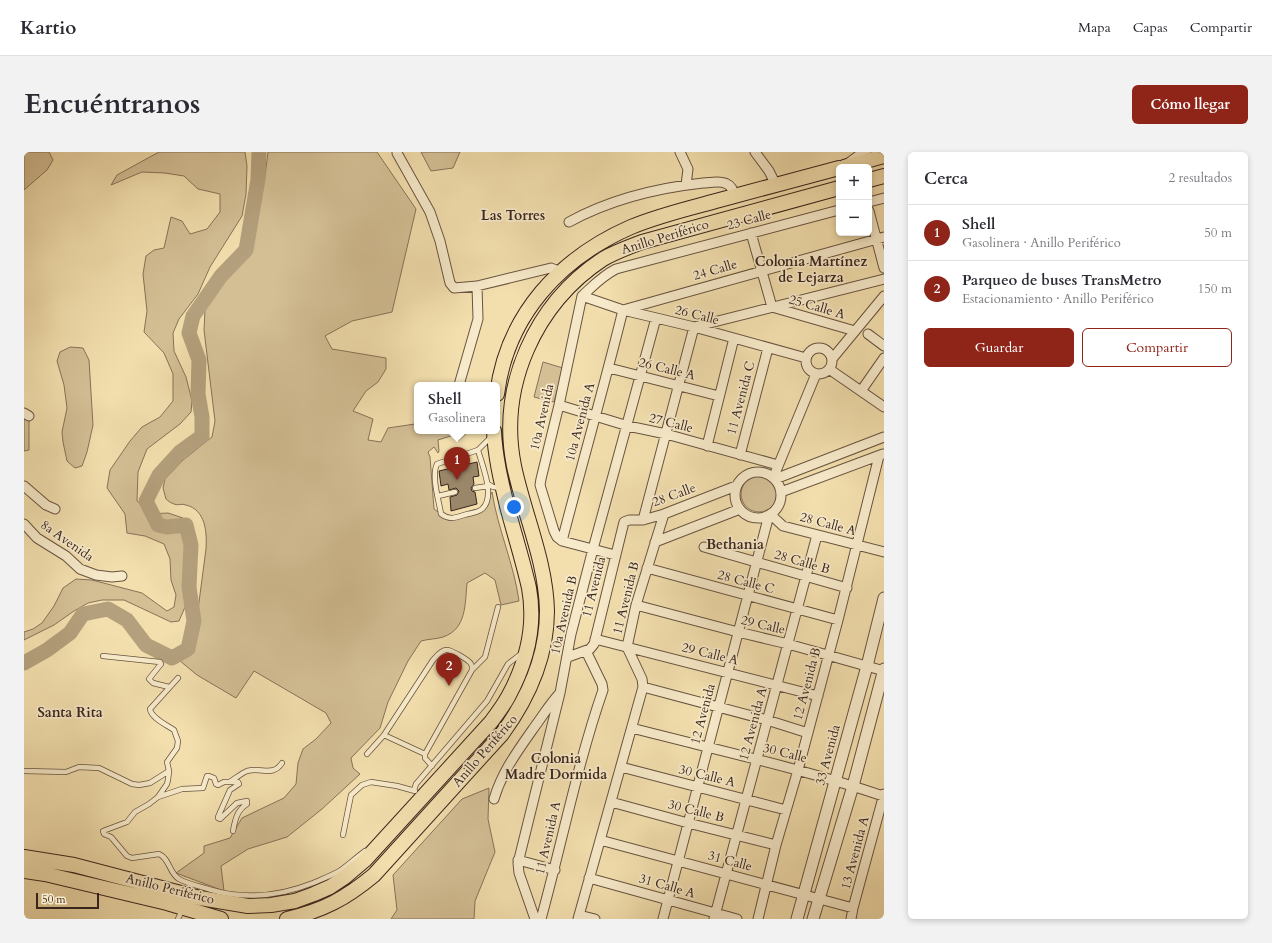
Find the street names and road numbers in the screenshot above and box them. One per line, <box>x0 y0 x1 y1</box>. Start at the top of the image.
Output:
street label: 23 Calle <box>725 205 773 235</box>
street label: Anillo Periférico <box>619 215 711 259</box>
street label: 24 Calle <box>691 255 739 285</box>
street label: 25 Calle A <box>787 290 848 324</box>
street label: 26 Calle <box>673 301 721 329</box>
street label: 26 Calle A <box>637 353 698 385</box>
street label: 11 Avenida C <box>723 359 759 437</box>
street label: 10a Avenida A <box>561 380 599 463</box>
street label: 10a Avenida <box>526 382 558 452</box>
street label: 27 Calle <box>647 409 695 437</box>
street label: 28 Calle <box>650 479 698 511</box>
street label: 28 Calle A <box>798 508 859 540</box>
street label: 8a Avenida <box>37 516 97 566</box>
street label: 28 Calle B <box>772 545 832 579</box>
street label: 11 Avenida <box>578 554 610 619</box>
street label: 11 Avenida B <box>608 560 644 636</box>
street label: 28 Calle C <box>716 566 777 598</box>
street label: 10a Avenida B <box>546 574 582 656</box>
street label: 29 Calle <box>739 611 787 639</box>
street label: 29 Calle A <box>680 638 741 670</box>
street label: 12 Avenida B <box>789 646 825 722</box>
street label: 12 Avenida <box>686 681 720 746</box>
street label: 12 Avenida A <box>735 685 772 762</box>
street label: Anillo Periférico <box>448 711 522 791</box>
street label: 33 Avenida <box>811 722 845 787</box>
street label: 30 Calle <box>761 739 809 767</box>
street label: 30 Calle A <box>677 760 738 792</box>
street label: 30 Calle B <box>666 795 726 827</box>
street label: 11 Avenida A <box>531 799 565 876</box>
street label: 13 Avenida A <box>837 814 874 891</box>
street label: 31 Calle <box>706 846 754 876</box>
street label: Anillo Periférico <box>124 869 216 909</box>
street label: 31 Calle A <box>637 869 698 903</box>

